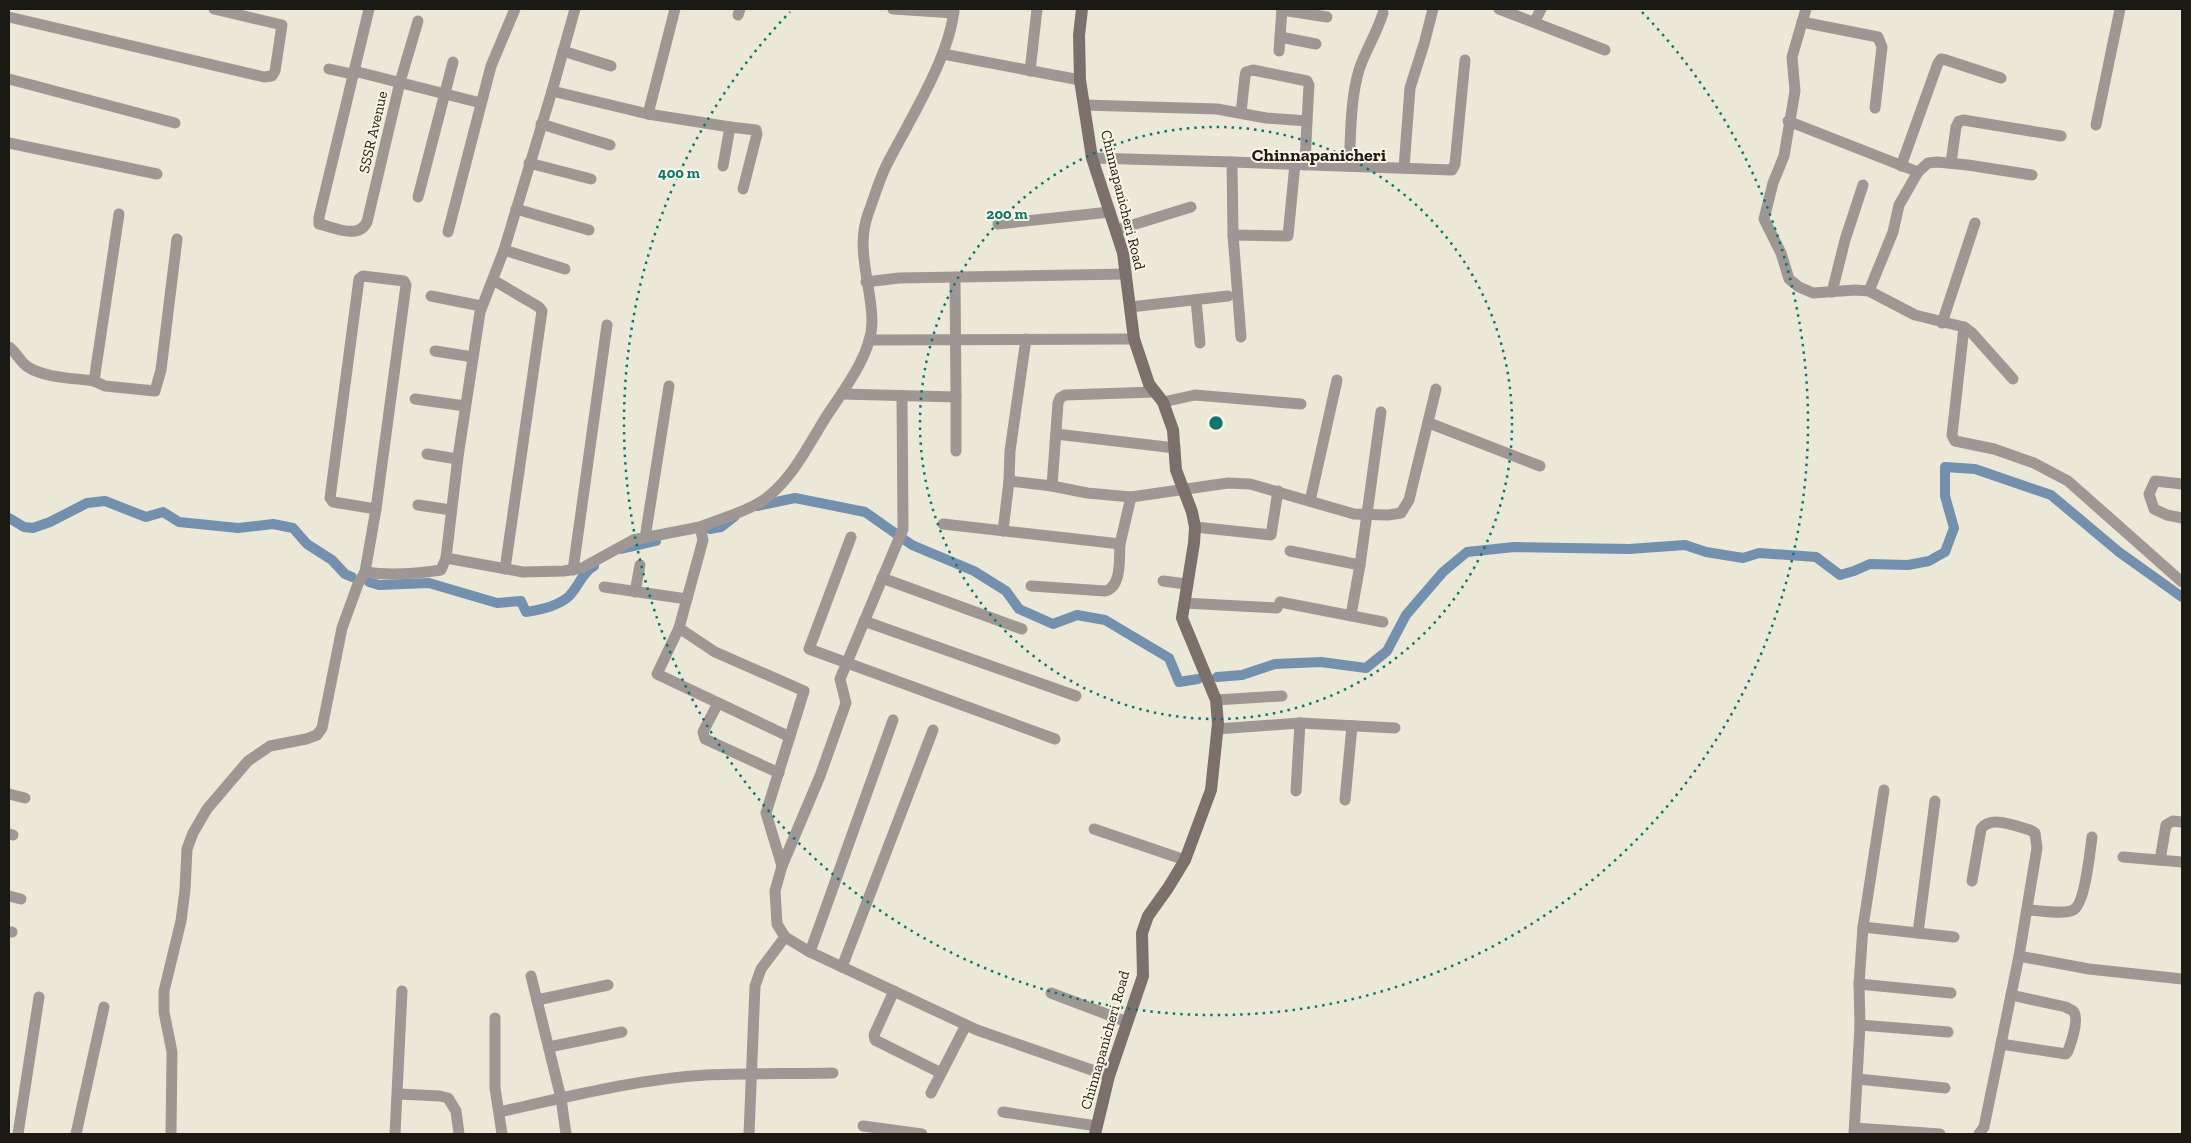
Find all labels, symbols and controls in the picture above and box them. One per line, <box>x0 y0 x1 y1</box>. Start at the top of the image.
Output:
street label: SSSR Avenue <box>355 89 391 175</box>
street label: Chinnapanicheri Road <box>1097 128 1149 273</box>
district label: Chinnapanicheri <box>1252 144 1387 166</box>
text: 400 m <box>658 164 700 182</box>
text: 200 m <box>986 205 1028 223</box>
centre of rings <box>1207 414 1225 432</box>
street label: Chinnapanicheri Road <box>1077 968 1134 1111</box>

